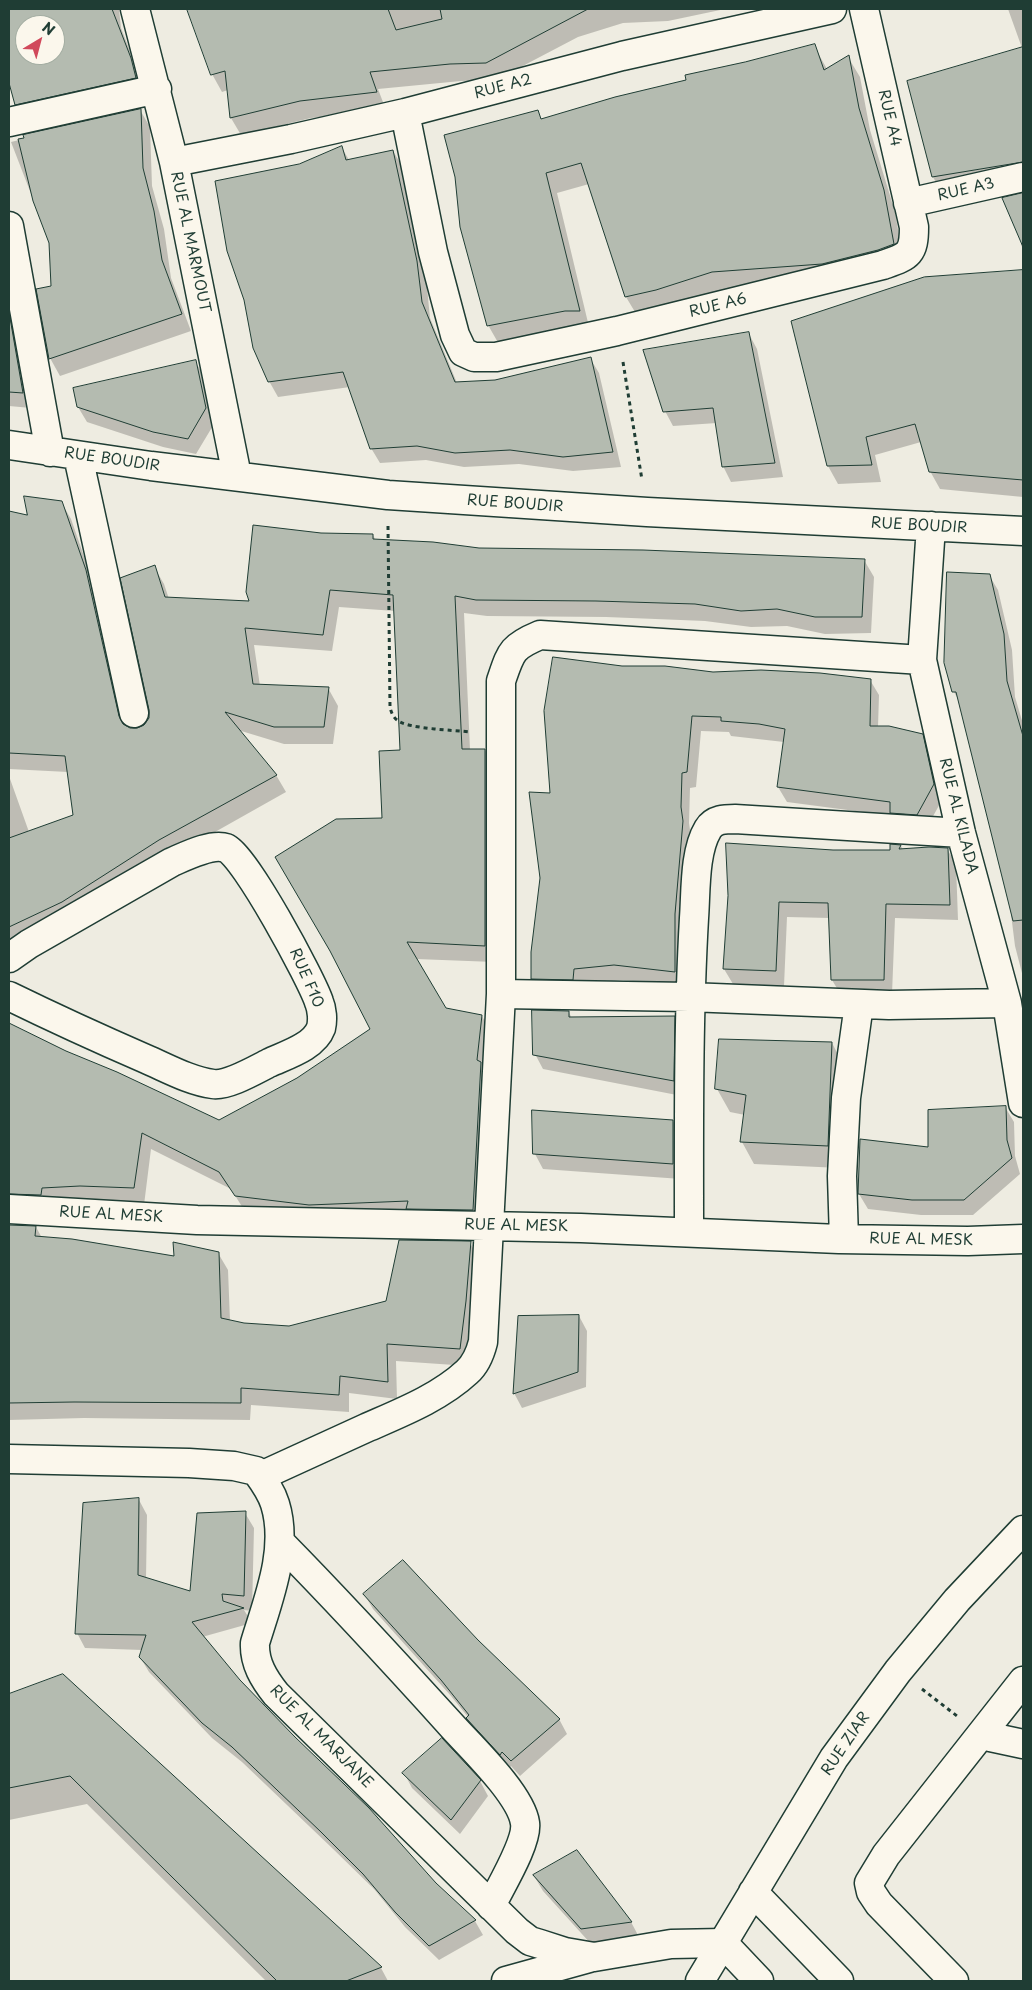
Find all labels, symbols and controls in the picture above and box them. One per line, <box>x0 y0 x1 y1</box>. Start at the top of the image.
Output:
north arrow <box>15 15 65 65</box>
text: N <box>38 17 59 40</box>
street label: RUE A2 <box>472 71 534 103</box>
street label: RUE A4 <box>874 88 904 148</box>
street label: RUE AL MARMOUT <box>166 170 214 314</box>
street label: RUE A3 <box>936 175 996 205</box>
street label: RUE A6 <box>687 290 749 322</box>
street label: RUE BOUDIR <box>63 444 161 476</box>
street label: RUE BOUDIR <box>466 492 564 516</box>
street label: RUE BOUDIR <box>870 514 968 538</box>
street label: RUE AL KILADA <box>935 756 981 876</box>
street label: RUE F10 <box>285 946 327 1010</box>
street label: RUE AL MESK <box>59 1203 163 1227</box>
street label: RUE AL MESK <box>464 1216 568 1236</box>
street label: RUE AL MESK <box>869 1230 973 1250</box>
street label: RUE AL MARJANE <box>266 1682 376 1792</box>
street label: RUE ZIAR <box>818 1709 874 1779</box>

